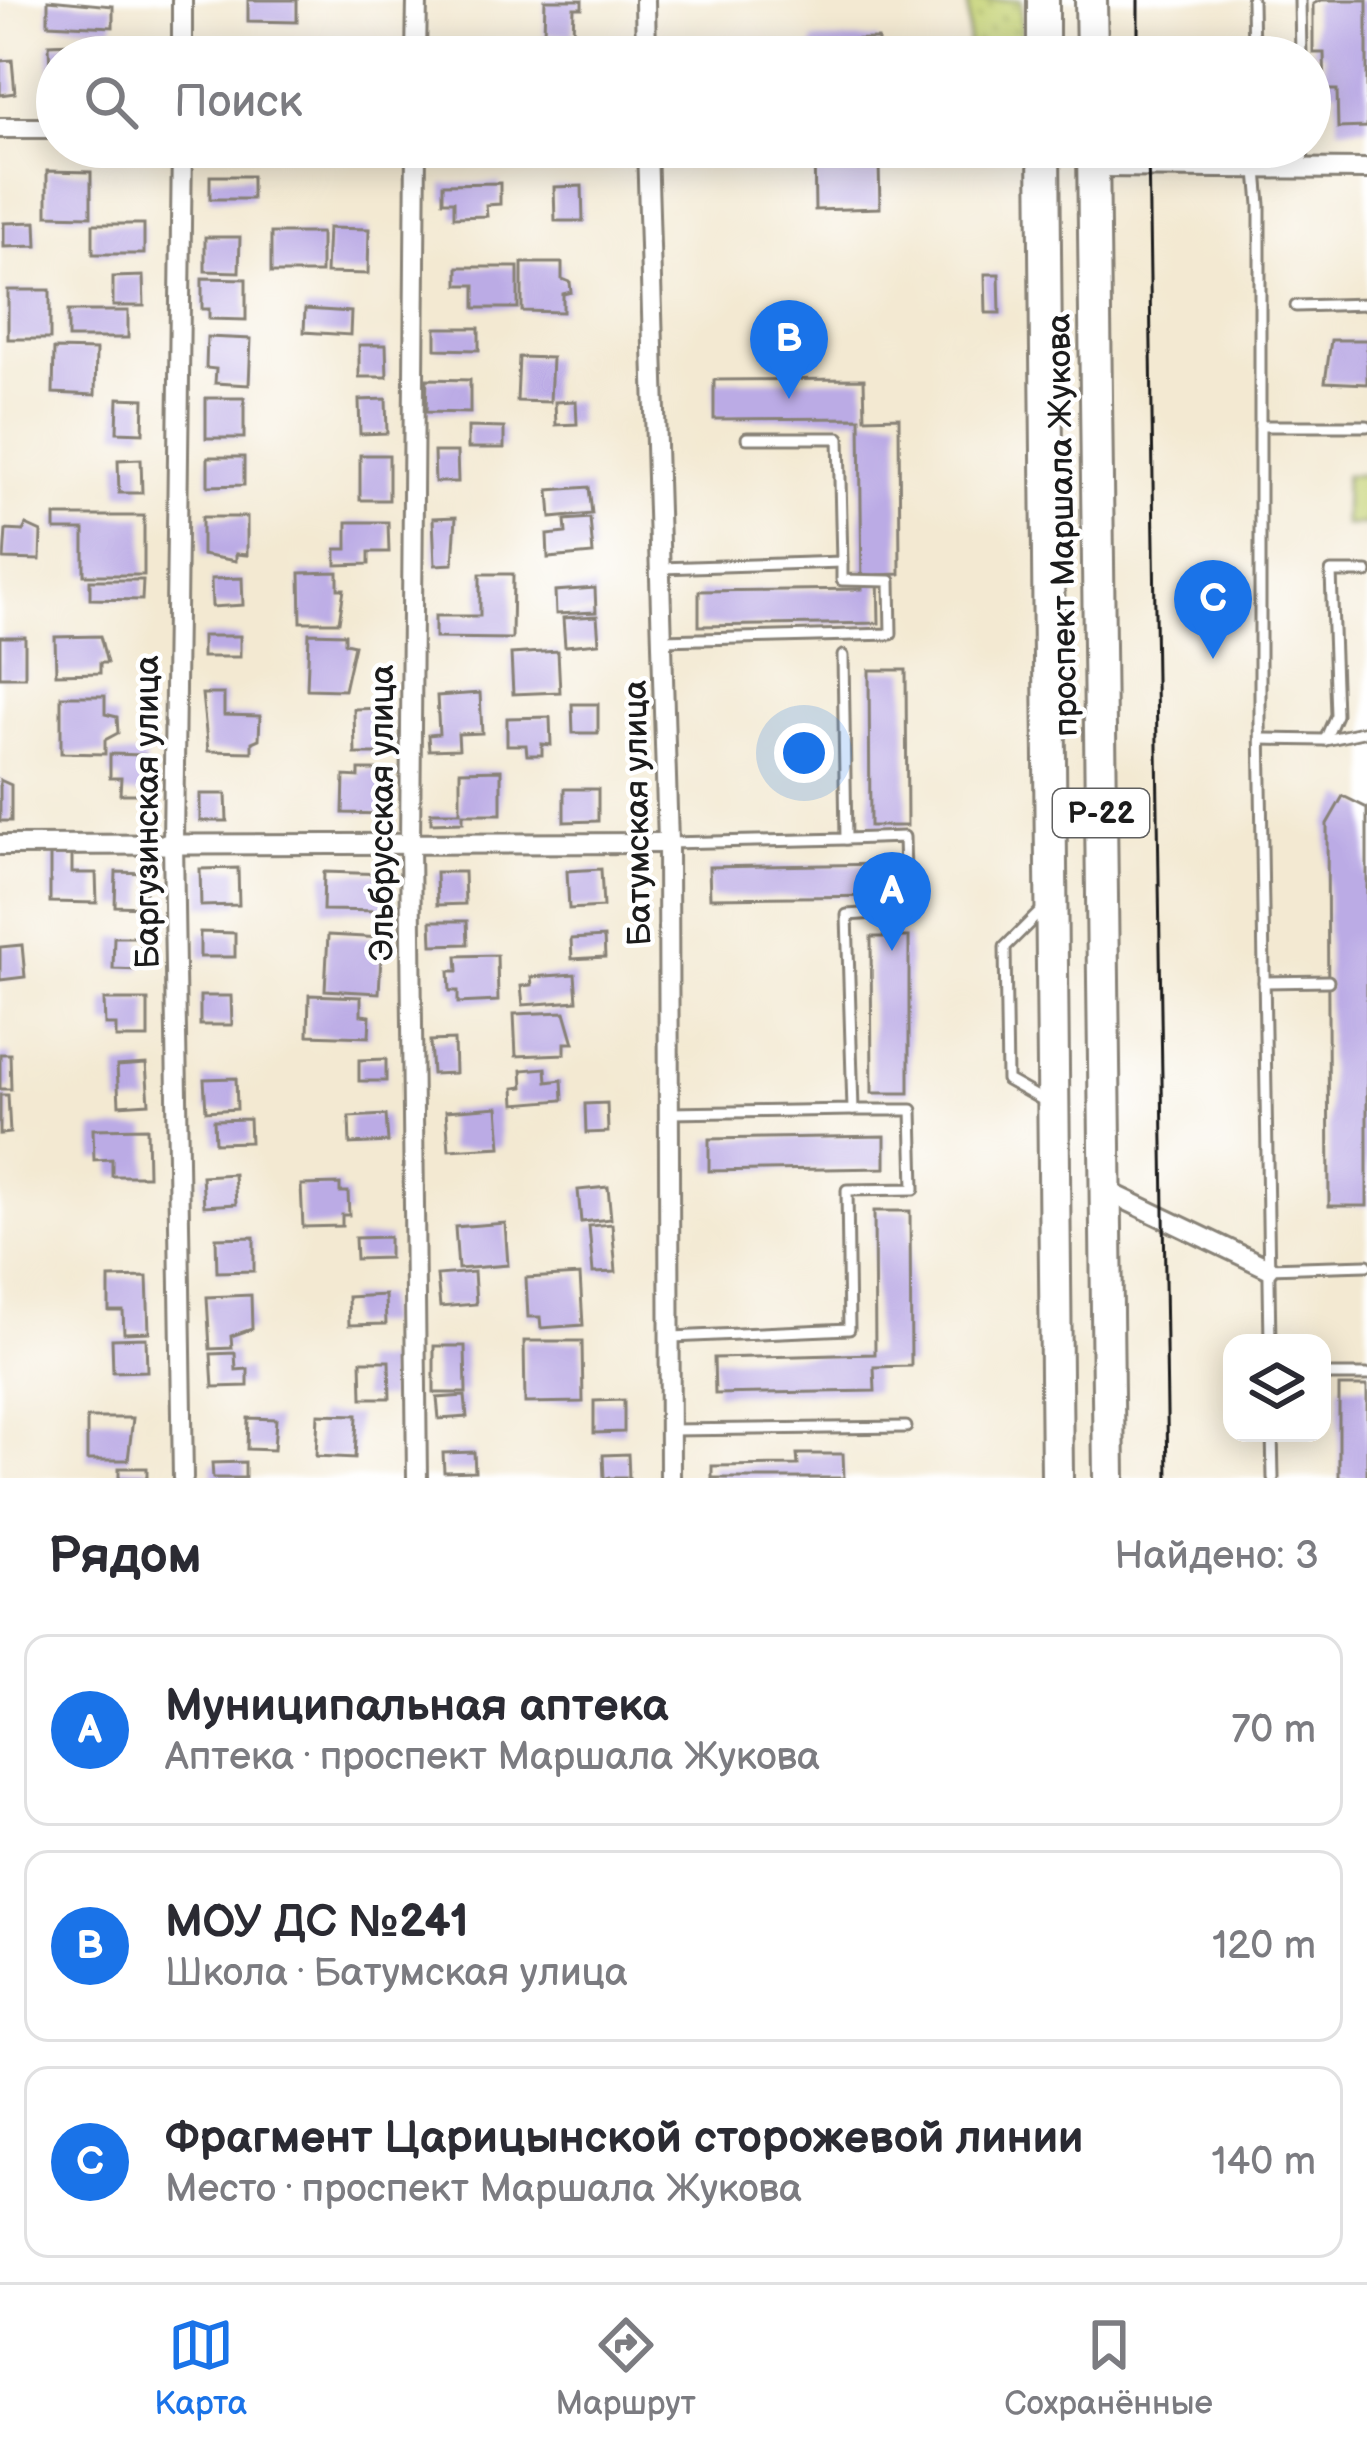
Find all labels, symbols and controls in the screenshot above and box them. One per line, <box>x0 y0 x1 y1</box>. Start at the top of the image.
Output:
search box <box>36 36 1331 168</box>
icon: search <box>78 69 144 135</box>
text: Поиск <box>174 75 302 130</box>
pin: B <box>750 300 828 399</box>
street label: проспект Маршала Жукова <box>1039 313 1087 737</box>
pin: C <box>1174 560 1252 659</box>
street label: Баргузинская улица <box>128 655 168 969</box>
street label: Эльбрусская улица <box>363 665 403 961</box>
street label: Батумская улица <box>616 680 660 946</box>
your location <box>774 723 834 783</box>
road number: Р-22 <box>1053 789 1149 837</box>
pin: A <box>853 852 931 951</box>
map controls <box>1223 1334 1331 1442</box>
button: layers <box>1223 1334 1331 1442</box>
text: Рядом <box>48 1526 202 1587</box>
text: Найдено: 3 <box>1114 1533 1319 1580</box>
text: Муниципальная аптека <box>165 1679 668 1734</box>
text: A <box>78 1707 102 1754</box>
text: 70 m <box>1231 1707 1316 1754</box>
text: Аптека · проспект Маршала Жукова <box>165 1734 820 1781</box>
text: МОУ ДС №241 <box>165 1895 469 1950</box>
text: B <box>76 1923 104 1970</box>
text: 120 m <box>1212 1923 1316 1970</box>
text: Школа · Батумская улица <box>165 1950 628 1997</box>
text: Фрагмент Царицынской сторожевой линии <box>165 2111 1083 2166</box>
text: C <box>76 2139 104 2186</box>
text: 140 m <box>1211 2139 1316 2186</box>
text: Место · проспект Маршала Жукова <box>165 2166 802 2213</box>
tab: Карта <box>154 2312 247 2424</box>
tab: Маршрут <box>556 2312 696 2424</box>
tab: Сохранённые <box>1004 2312 1213 2424</box>

